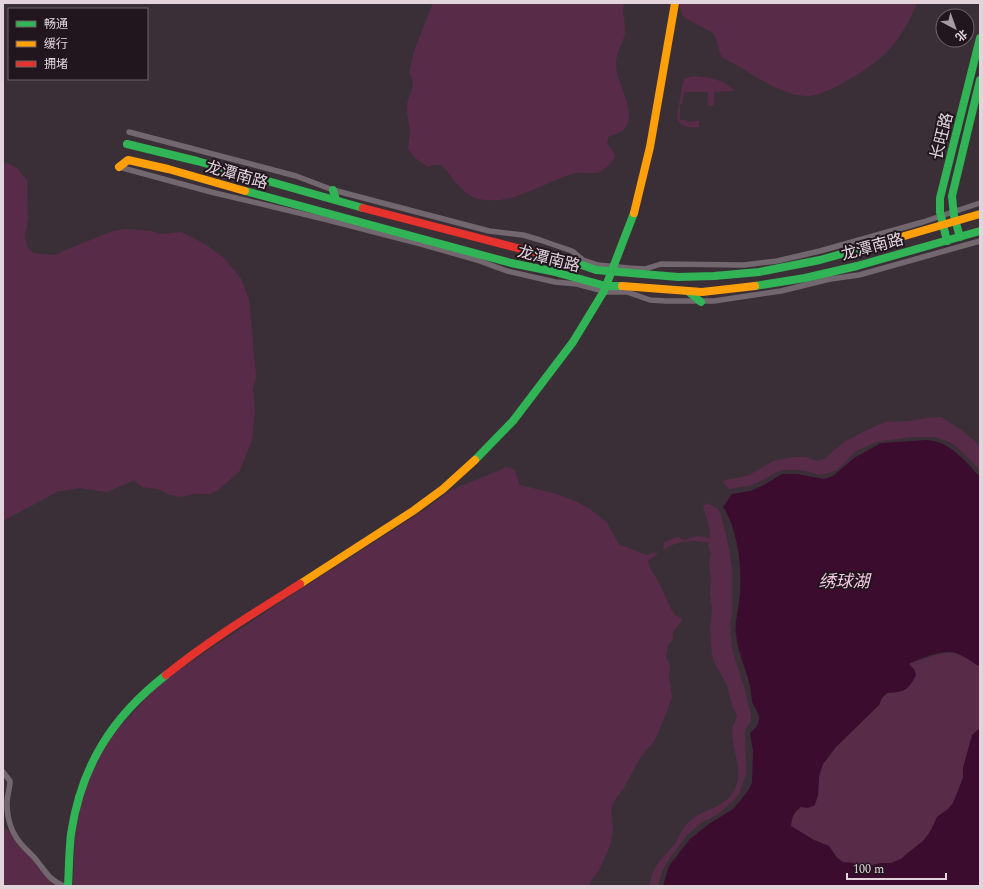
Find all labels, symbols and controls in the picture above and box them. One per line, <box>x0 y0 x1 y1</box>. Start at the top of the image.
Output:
legend <box>8 8 148 80</box>
north arrow <box>935 8 975 48</box>
text: 畅通 <box>44 15 68 34</box>
text: 北 <box>952 25 971 45</box>
text: 缓行 <box>44 35 68 54</box>
text: 拥堵 <box>44 55 68 74</box>
street label: 长旺路 <box>925 110 959 162</box>
street label: 龙潭南路 <box>203 155 271 195</box>
street label: 龙潭南路 <box>838 227 906 267</box>
street label: 龙潭南路 <box>515 240 583 278</box>
water label: 绣球湖 <box>819 569 872 595</box>
scale bar <box>847 855 946 881</box>
text: 100 m <box>853 860 884 879</box>

